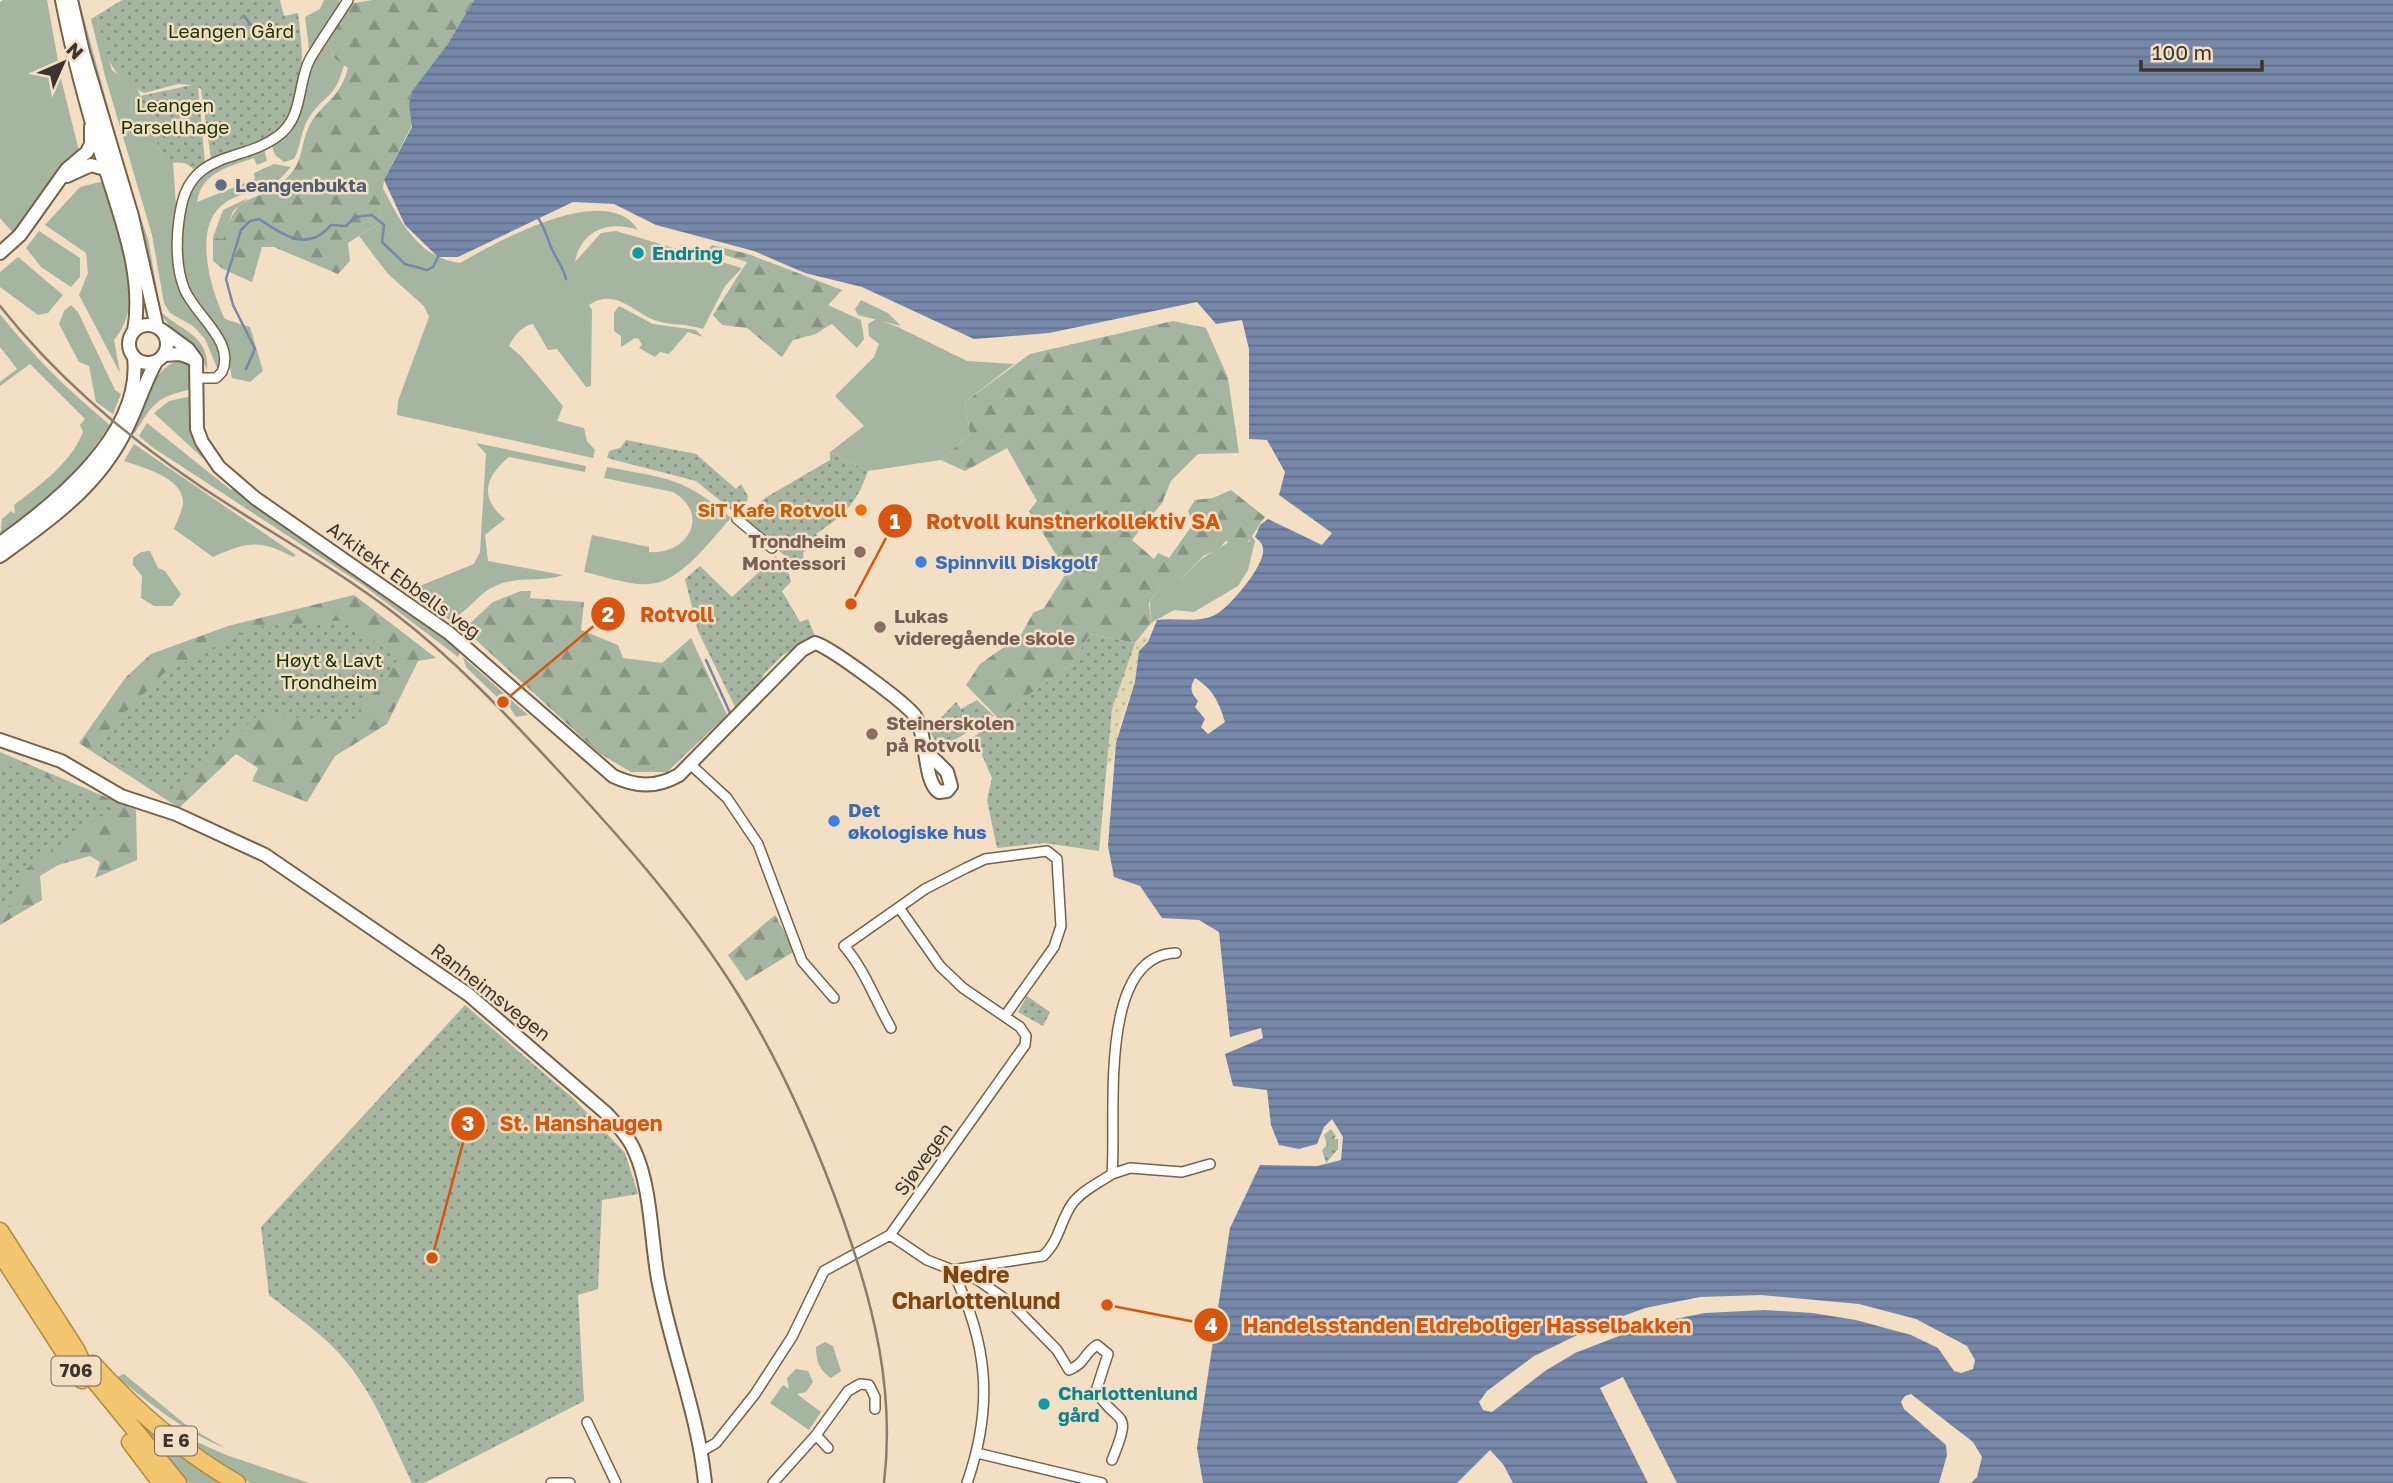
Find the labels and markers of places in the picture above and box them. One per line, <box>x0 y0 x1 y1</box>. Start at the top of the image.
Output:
place label: Leangenbukta <box>235 173 367 196</box>
marker: Leangenbukta <box>213 177 229 193</box>
place label: Endring <box>652 241 723 264</box>
marker: Endring <box>630 245 646 261</box>
place label: SiT Kafe Rotvoll <box>697 498 847 521</box>
callout: Rotvoll kunstnerkollektiv SA <box>877 500 1234 542</box>
marker: SiT Kafe Rotvoll <box>853 502 869 518</box>
place label: Trondheim Montessori <box>742 529 846 574</box>
marker: Trondheim Montessori <box>852 544 868 560</box>
place label: Spinnvill Diskgolf <box>935 550 1098 573</box>
marker: Spinnvill Diskgolf <box>913 554 929 570</box>
callout: Rotvoll <box>591 593 728 635</box>
place label: Lukas videregående skole <box>894 604 1075 649</box>
marker: Lukas videregående skole <box>872 619 888 635</box>
place label: Steinerskolen på Rotvoll <box>886 711 1014 756</box>
marker: Steinerskolen på Rotvoll <box>864 726 880 742</box>
place label: Det økologiske hus <box>848 798 987 843</box>
marker: Det økologiske hus <box>826 813 842 829</box>
callout: St. Hanshaugen <box>450 1103 676 1145</box>
callout: Handelsstanden Eldreboliger Hasselbakken <box>1194 1304 1706 1346</box>
place label: Charlottenlund gård <box>1058 1381 1198 1426</box>
marker: Charlottenlund gård <box>1036 1396 1052 1412</box>

